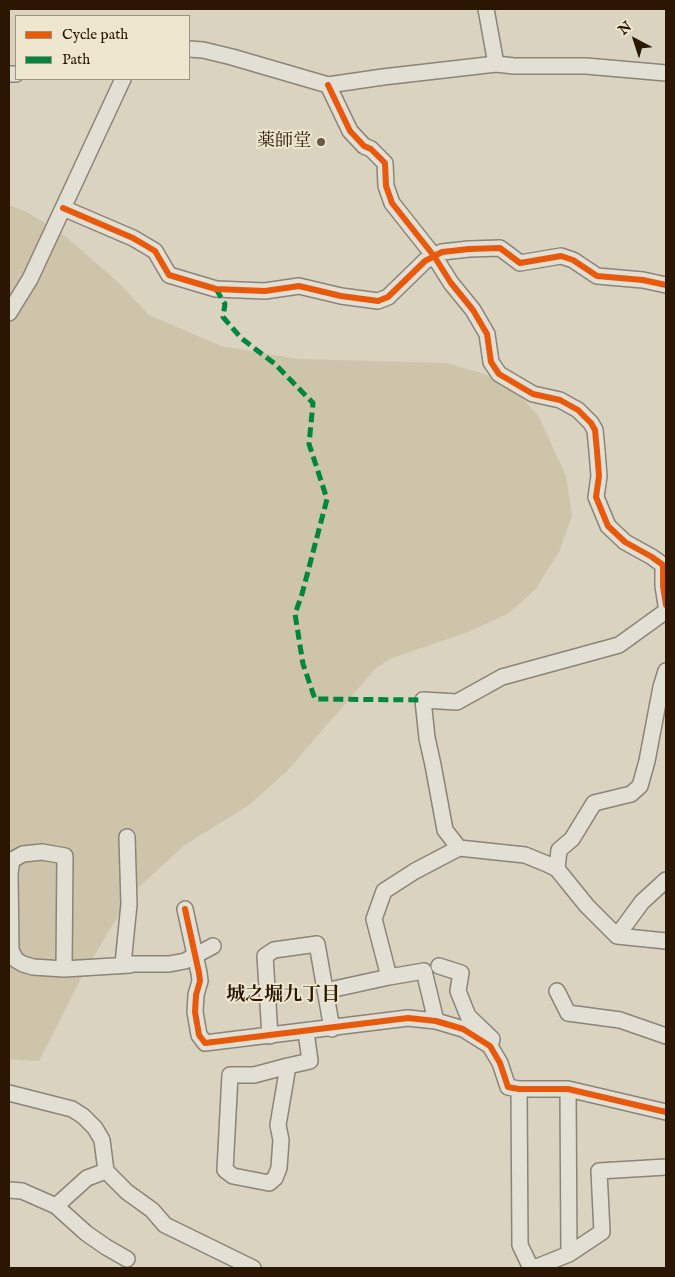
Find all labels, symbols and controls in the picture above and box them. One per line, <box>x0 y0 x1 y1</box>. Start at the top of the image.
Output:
legend <box>15 15 190 80</box>
north arrow <box>610 15 660 65</box>
text: N <box>615 18 636 39</box>
text: Cycle path <box>62 25 128 44</box>
text: Path <box>62 50 90 69</box>
place label: 薬師堂 <box>257 131 311 153</box>
marker: 薬師堂 <box>315 136 327 148</box>
district label: 城之堀九丁目 <box>226 985 340 1007</box>

